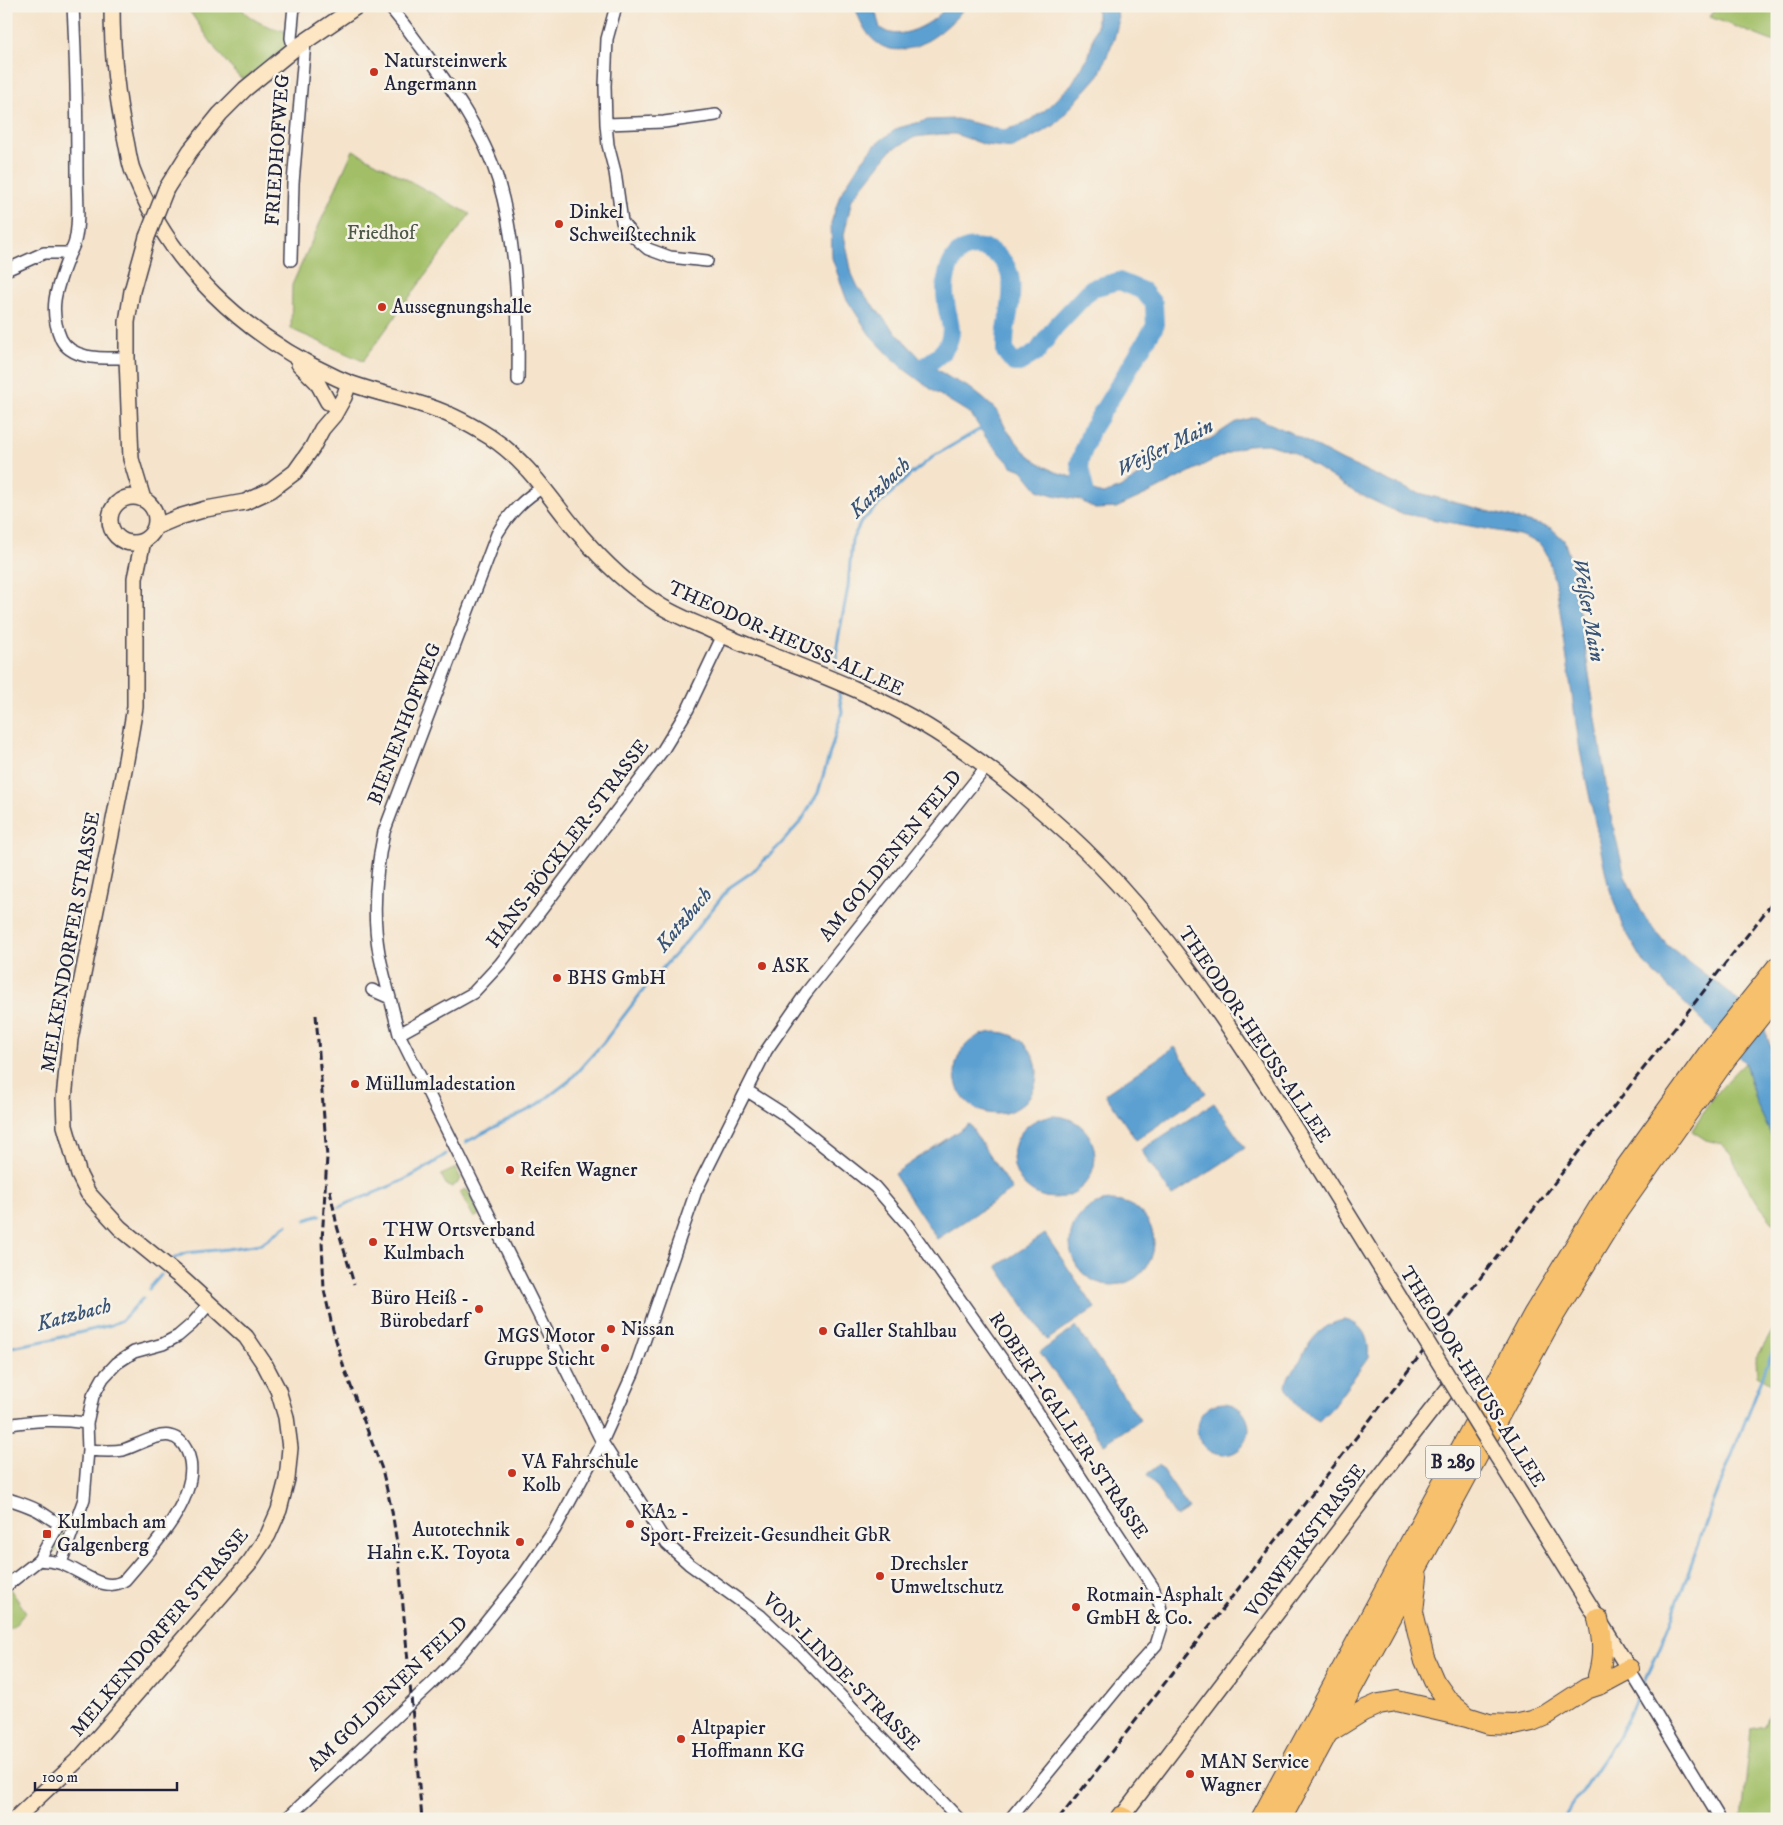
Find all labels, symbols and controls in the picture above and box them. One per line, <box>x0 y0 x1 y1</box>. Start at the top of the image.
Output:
place label: Natursteinwerk Angermann <box>384 49 507 97</box>
marker: Natursteinwerk Angermann <box>368 66 380 78</box>
street label: FRIEDHOFWEG <box>260 73 296 227</box>
place label: Dinkel Schweißtechnik <box>569 200 696 248</box>
marker: Dinkel Schweißtechnik <box>553 218 565 230</box>
park label: Friedhof <box>347 221 419 246</box>
place label: Aussegnungshalle <box>392 295 532 320</box>
marker: Aussegnungshalle <box>376 301 388 313</box>
water label: Weißer Main <box>1112 413 1218 483</box>
water label: Katzbach <box>843 452 916 524</box>
water label: Weißer Main <box>1566 556 1610 664</box>
street label: THEODOR-HEUSS-ALLEE <box>664 576 908 702</box>
street label: BIENENHOFWEG <box>363 640 447 808</box>
street label: HANS-BÖCKLER-STRASSE <box>481 734 655 954</box>
street label: AM GOLDENEN FELD <box>814 765 968 947</box>
street label: MELKENDORFER STRASSE <box>36 810 106 1074</box>
water label: Katzbach <box>649 883 718 958</box>
street label: THEODOR-HEUSS-ALLEE <box>1172 922 1336 1148</box>
place label: ASK <box>772 954 809 979</box>
marker: ASK <box>756 960 768 972</box>
place label: BHS GmbH <box>567 966 666 991</box>
marker: BHS GmbH <box>551 972 563 984</box>
place label: Müllumladestation <box>365 1072 516 1097</box>
marker: Müllumladestation <box>349 1078 361 1090</box>
place label: Reifen Wagner <box>520 1158 638 1183</box>
marker: Reifen Wagner <box>504 1164 516 1176</box>
place label: THW Ortsverband Kulmbach <box>383 1218 535 1266</box>
marker: THW Ortsverband Kulmbach <box>367 1236 379 1248</box>
street label: THEODOR-HEUSS-ALLEE <box>1394 1262 1550 1492</box>
place label: Büro Heiß - Bürobedarf <box>371 1286 473 1334</box>
water label: Katzbach <box>33 1293 114 1338</box>
marker: Büro Heiß - Bürobedarf <box>473 1303 485 1315</box>
street label: ROBERT-GALLER-STRASSE <box>983 1308 1153 1544</box>
place label: Nissan <box>621 1317 675 1342</box>
place label: Galler Stahlbau <box>833 1319 957 1344</box>
marker: Nissan <box>605 1323 617 1335</box>
place label: MGS Motor Gruppe Sticht <box>484 1324 596 1372</box>
marker: Galler Stahlbau <box>817 1325 829 1337</box>
marker: MGS Motor Gruppe Sticht <box>599 1342 611 1354</box>
road number: B 289 <box>1426 1445 1480 1478</box>
place label: VA Fahrschule Kolb <box>521 1450 639 1498</box>
street label: VORWERKSTRASSE <box>1240 1459 1372 1623</box>
marker: VA Fahrschule Kolb <box>506 1467 518 1479</box>
place label: KA2 - Sport-Freizeit-Gesundheit GbR <box>640 1500 891 1548</box>
place label: Kulmbach am Galgenberg <box>57 1510 166 1558</box>
place label: Autotechnik Hahn e.K. Toyota <box>366 1518 511 1566</box>
marker: KA2 - Sport-Freizeit-Gesundheit GbR <box>624 1518 636 1530</box>
street label: MELKENDORFER STRASSE <box>65 1524 255 1742</box>
marker: Kulmbach am Galgenberg <box>41 1528 53 1540</box>
marker: Autotechnik Hahn e.K. Toyota <box>514 1536 526 1548</box>
place label: Drechsler Umweltschutz <box>890 1552 1004 1600</box>
marker: Drechsler Umweltschutz <box>874 1570 886 1582</box>
place label: Rotmain-Asphalt GmbH & Co. <box>1086 1583 1223 1631</box>
street label: VON-LINDE-STRASSE <box>756 1587 925 1756</box>
marker: Rotmain-Asphalt GmbH & Co. <box>1070 1601 1082 1613</box>
street label: AM GOLDENEN FELD <box>303 1611 474 1777</box>
place label: Altpapier Hoffmann KG <box>691 1716 805 1764</box>
marker: Altpapier Hoffmann KG <box>675 1733 687 1745</box>
place label: MAN Service Wagner <box>1199 1750 1309 1798</box>
scale bar <box>35 1760 178 1792</box>
text: 100 m <box>42 1768 78 1787</box>
marker: MAN Service Wagner <box>1184 1768 1196 1780</box>

